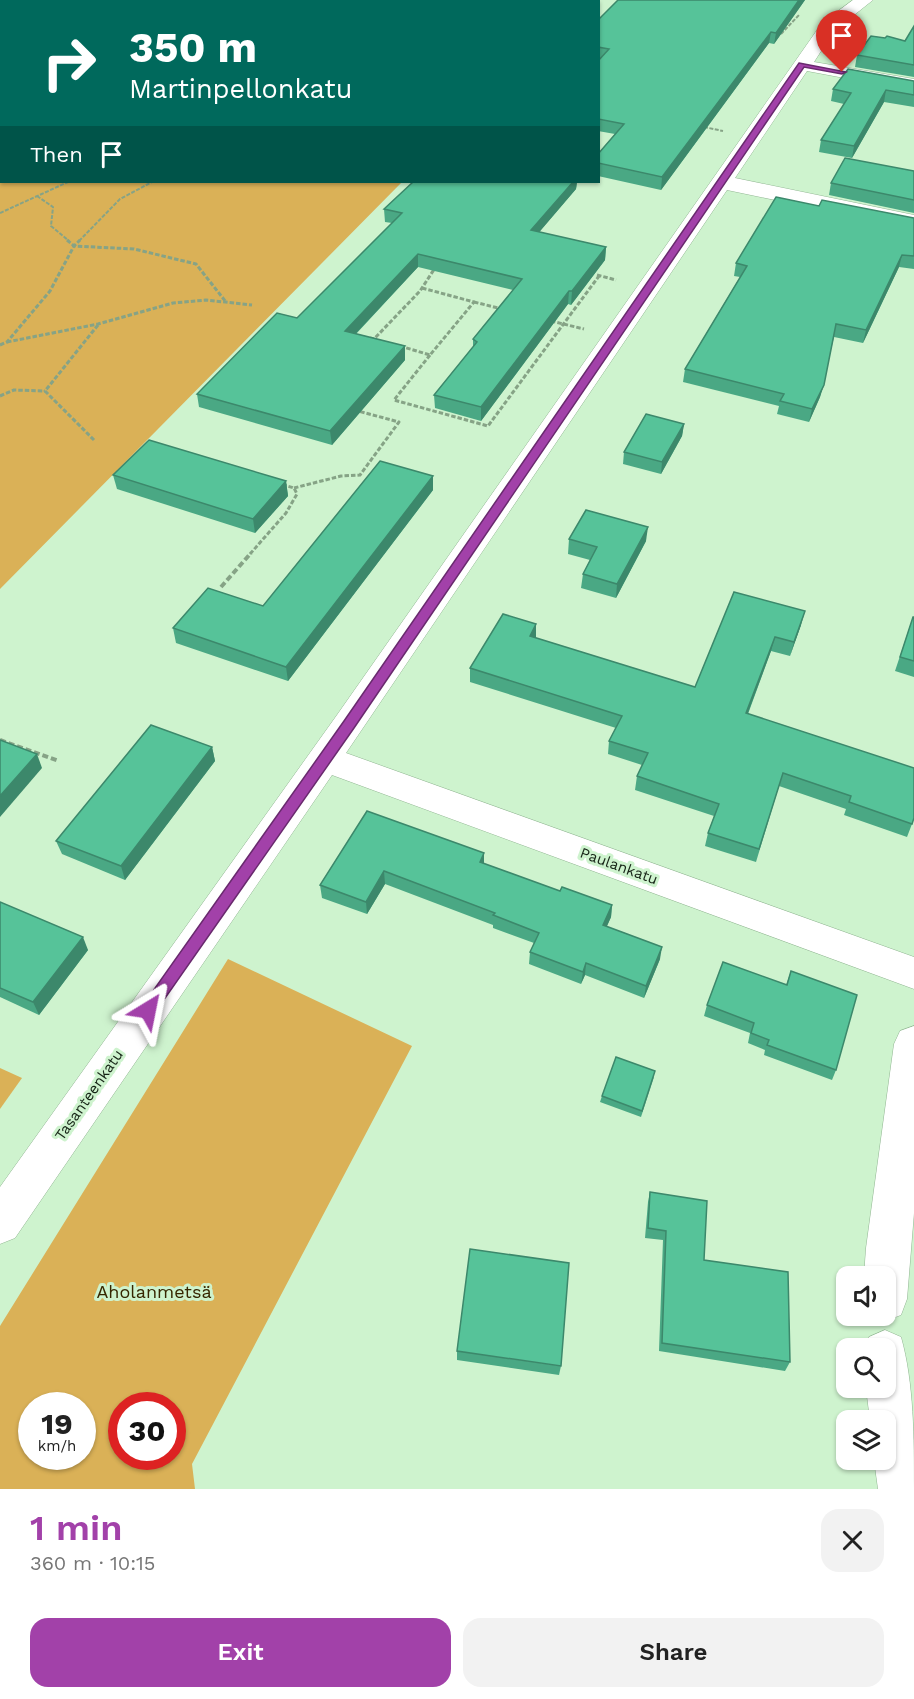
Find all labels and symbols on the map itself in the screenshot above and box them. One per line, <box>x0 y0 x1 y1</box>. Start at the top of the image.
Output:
pin <box>816 10 867 72</box>
street label: Paulankatu <box>578 844 660 888</box>
position arrow <box>116 978 180 1042</box>
street label: Tasanteenkatu <box>51 1046 127 1144</box>
park label: Aholanmetsä <box>96 1281 212 1302</box>
speed limit sign: 30 <box>108 1392 186 1470</box>

